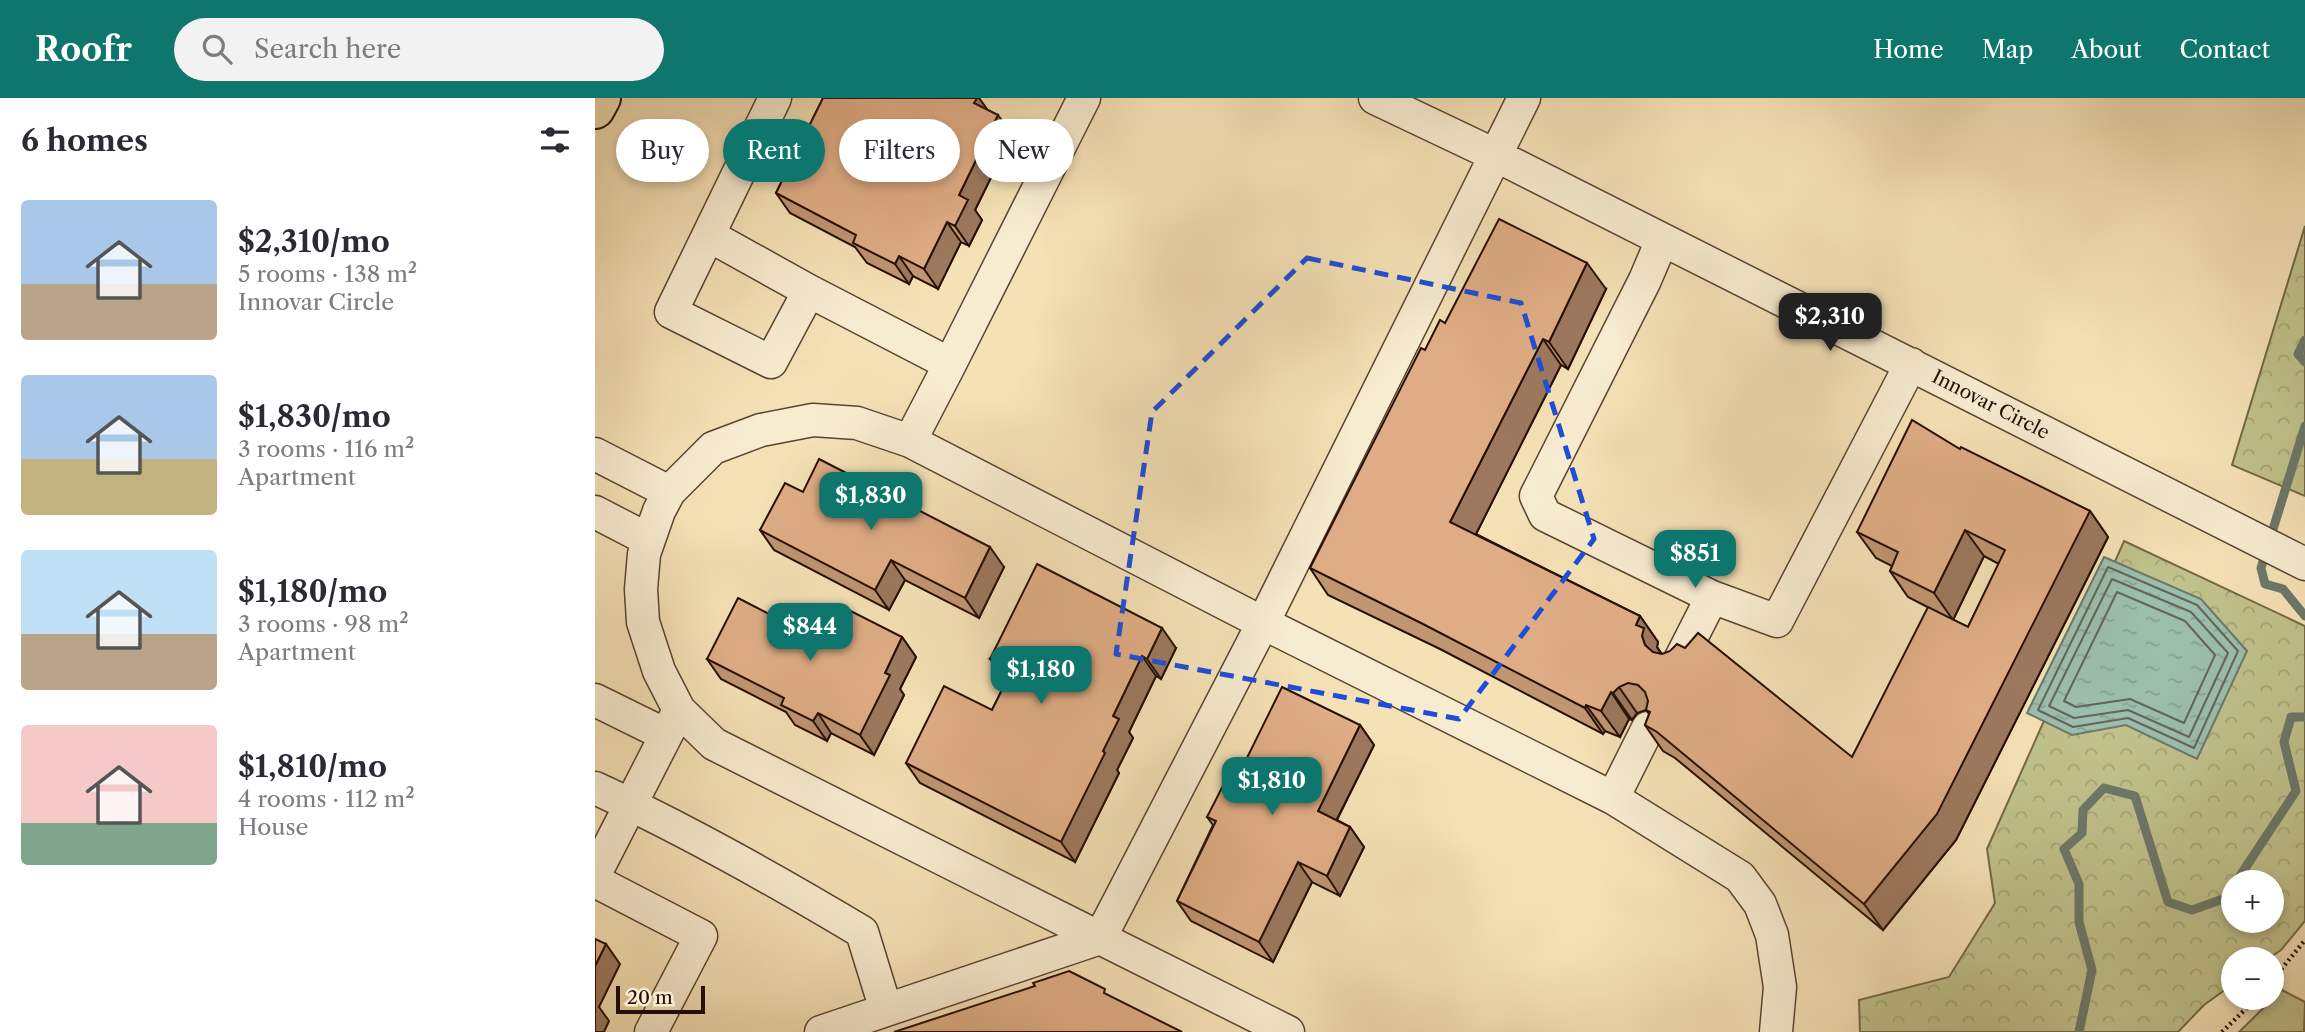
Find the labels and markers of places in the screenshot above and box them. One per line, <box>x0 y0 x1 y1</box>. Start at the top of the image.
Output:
pin: $2,310 <box>1773 294 1887 353</box>
pin: $1,830 <box>814 472 928 532</box>
pin: $851 <box>1654 531 1736 590</box>
pin: $844 <box>769 603 851 663</box>
pin: $1,180 <box>984 646 1098 706</box>
pin: $1,810 <box>1215 758 1329 817</box>

